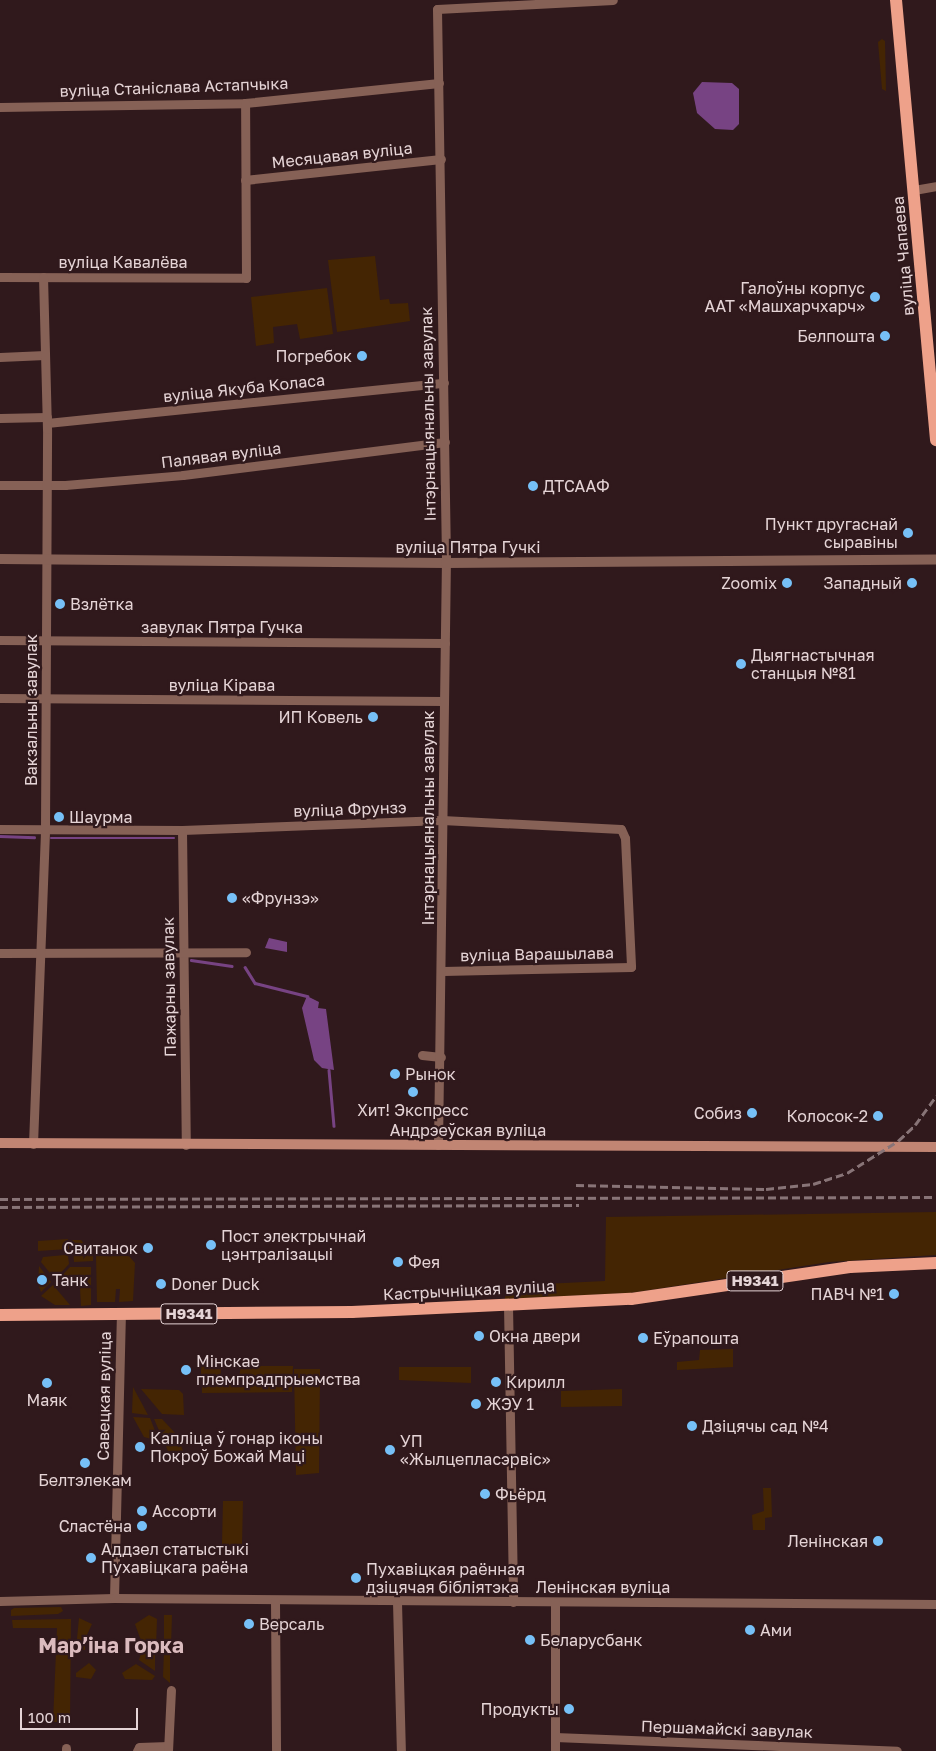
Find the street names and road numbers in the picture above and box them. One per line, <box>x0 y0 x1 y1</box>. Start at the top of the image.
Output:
street label: вуліца Станіслава Астапчыка <box>59 73 289 101</box>
street label: Месяцавая вуліца <box>271 138 413 172</box>
street label: вуліца Чапаева <box>888 195 918 317</box>
street label: вуліца Кавалёва <box>58 252 188 272</box>
street label: Інтэрнацыянальны завулак <box>417 306 439 522</box>
street label: вуліца Якуба Коласа <box>162 370 326 406</box>
street label: Палявая вуліца <box>160 438 282 472</box>
street label: вуліца Пятра Гучкі <box>395 537 541 557</box>
street label: завулак Пятра Гучка <box>141 617 303 637</box>
street label: Вакзальны завулак <box>21 634 41 786</box>
street label: вуліца Кірава <box>169 675 275 695</box>
street label: Інтэрнацыянальны завулак <box>418 711 438 925</box>
street label: вуліца Фрунзэ <box>293 797 407 821</box>
street label: Пажарны завулак <box>158 917 180 1057</box>
street label: вуліца Варашылава <box>460 943 614 965</box>
street label: Андрэеўская вуліца <box>390 1120 546 1140</box>
road number: Н9341 <box>726 1268 784 1294</box>
street label: Кастрычніцкая вуліца <box>382 1276 556 1304</box>
road number: Н9341 <box>160 1302 218 1326</box>
street label: Савецкая вуліца <box>93 1331 115 1461</box>
street label: Ленінская вуліца <box>536 1577 670 1597</box>
street label: Першамайскі завулак <box>641 1716 813 1742</box>

